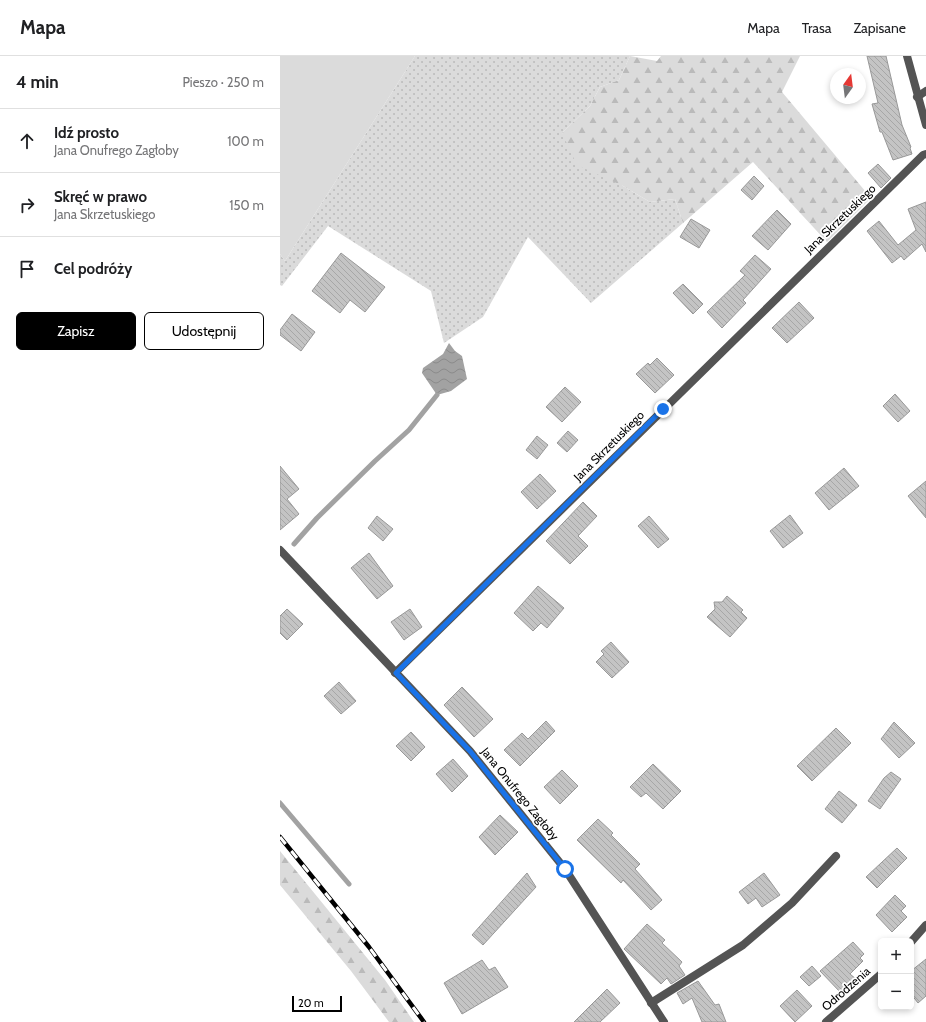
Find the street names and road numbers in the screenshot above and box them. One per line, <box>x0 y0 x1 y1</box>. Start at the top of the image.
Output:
street label: Jana Skrzetuskiego <box>800 180 879 257</box>
street label: Jana Skrzetuskiego <box>570 407 647 485</box>
street label: Jana Onufrego Zagłoby <box>478 743 562 843</box>
street label: Odrodzenia <box>818 963 873 1014</box>

